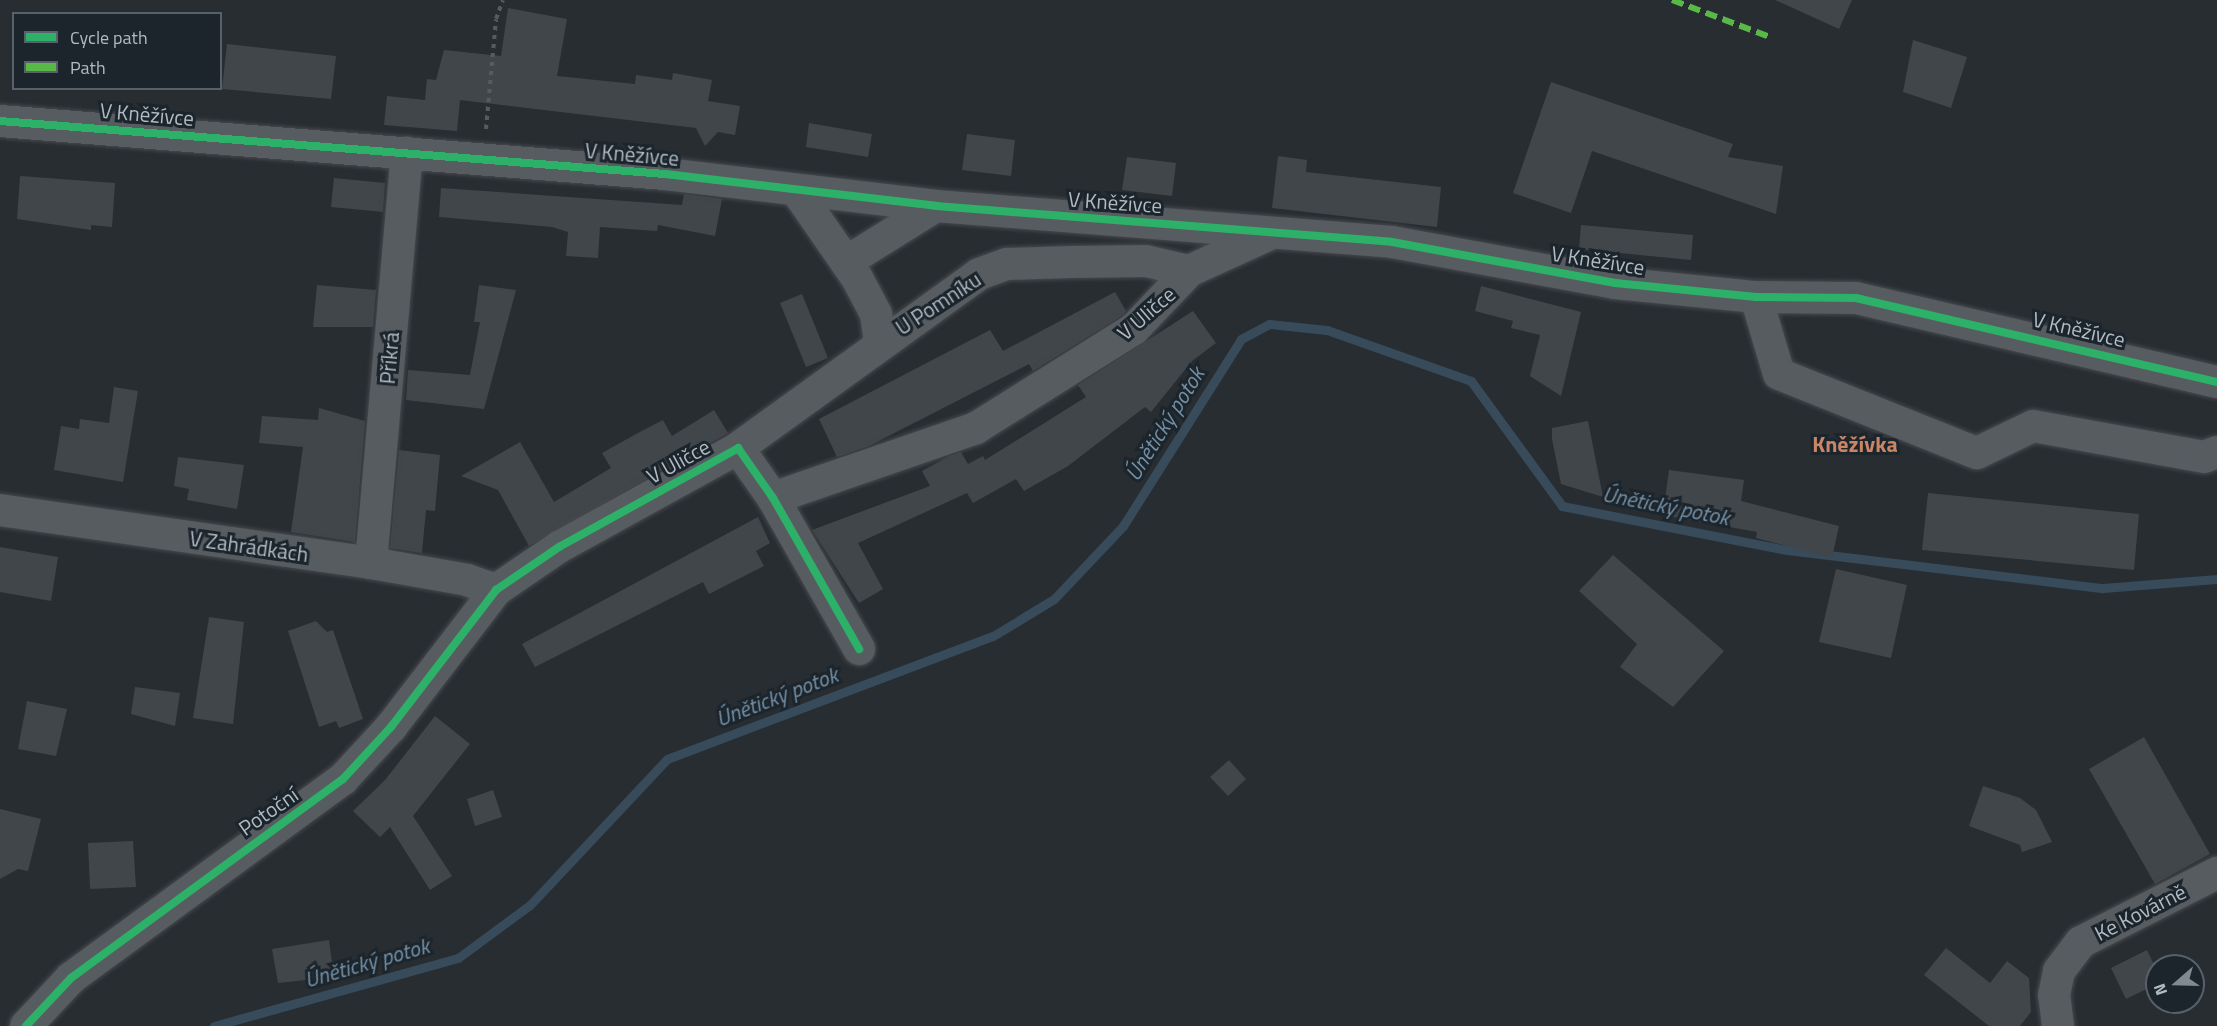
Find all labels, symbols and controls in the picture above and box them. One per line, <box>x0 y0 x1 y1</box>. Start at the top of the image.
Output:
legend <box>12 12 222 90</box>
text: Cycle path <box>70 24 148 51</box>
text: Path <box>70 54 106 81</box>
street label: V Kněžívce <box>99 97 195 131</box>
street label: V Kněžívce <box>584 137 680 171</box>
street label: V Kněžívce <box>1067 186 1163 218</box>
street label: V Kněžívce <box>1549 240 1647 280</box>
street label: U Pomníku <box>891 266 985 340</box>
street label: V Uličce <box>1112 281 1180 345</box>
street label: V Kněžívce <box>2030 306 2128 352</box>
street label: Příkrá <box>374 331 404 385</box>
water label: Únětický potok <box>1120 363 1210 485</box>
district label: Kněžívka <box>1812 432 1898 458</box>
street label: V Uličce <box>642 433 714 489</box>
water label: Únětický potok <box>1600 481 1732 531</box>
street label: V Zahrádkách <box>188 525 310 567</box>
water label: Únětický potok <box>712 662 842 732</box>
street label: Potoční <box>233 782 303 840</box>
street label: Ke Kovárně <box>2090 878 2190 946</box>
water label: Únětický potok <box>302 933 432 993</box>
north arrow <box>2145 954 2205 1014</box>
text: N <box>2147 980 2173 999</box>

